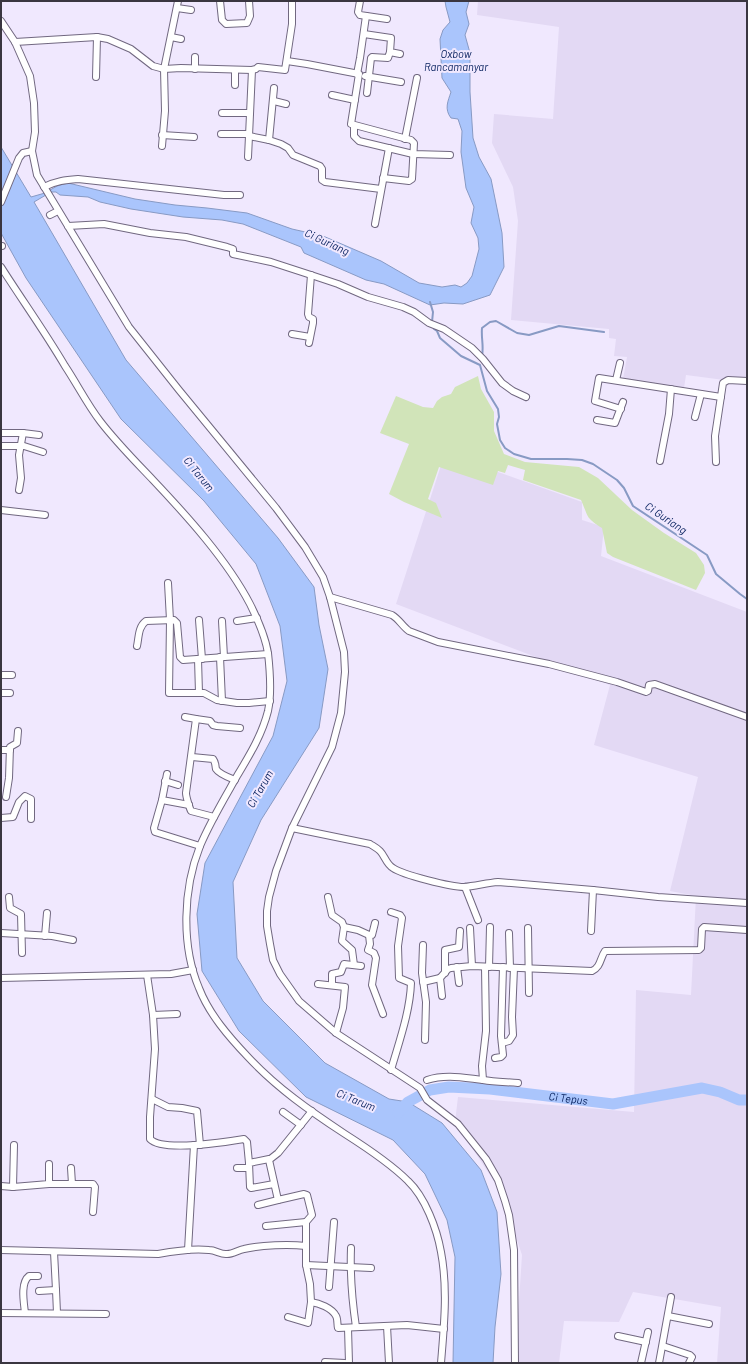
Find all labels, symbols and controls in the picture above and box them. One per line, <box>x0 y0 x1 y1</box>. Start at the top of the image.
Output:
water label: Oxbow Rancamanyar <box>424 47 489 73</box>
water label: Ci Guriang <box>303 226 352 258</box>
water label: Ci Tarum <box>181 454 217 494</box>
water label: Ci Guriang <box>643 499 690 536</box>
water label: Ci Tarum <box>244 768 276 810</box>
water label: Ci Tarum <box>335 1086 378 1113</box>
water label: Ci Tepus <box>548 1089 588 1107</box>

